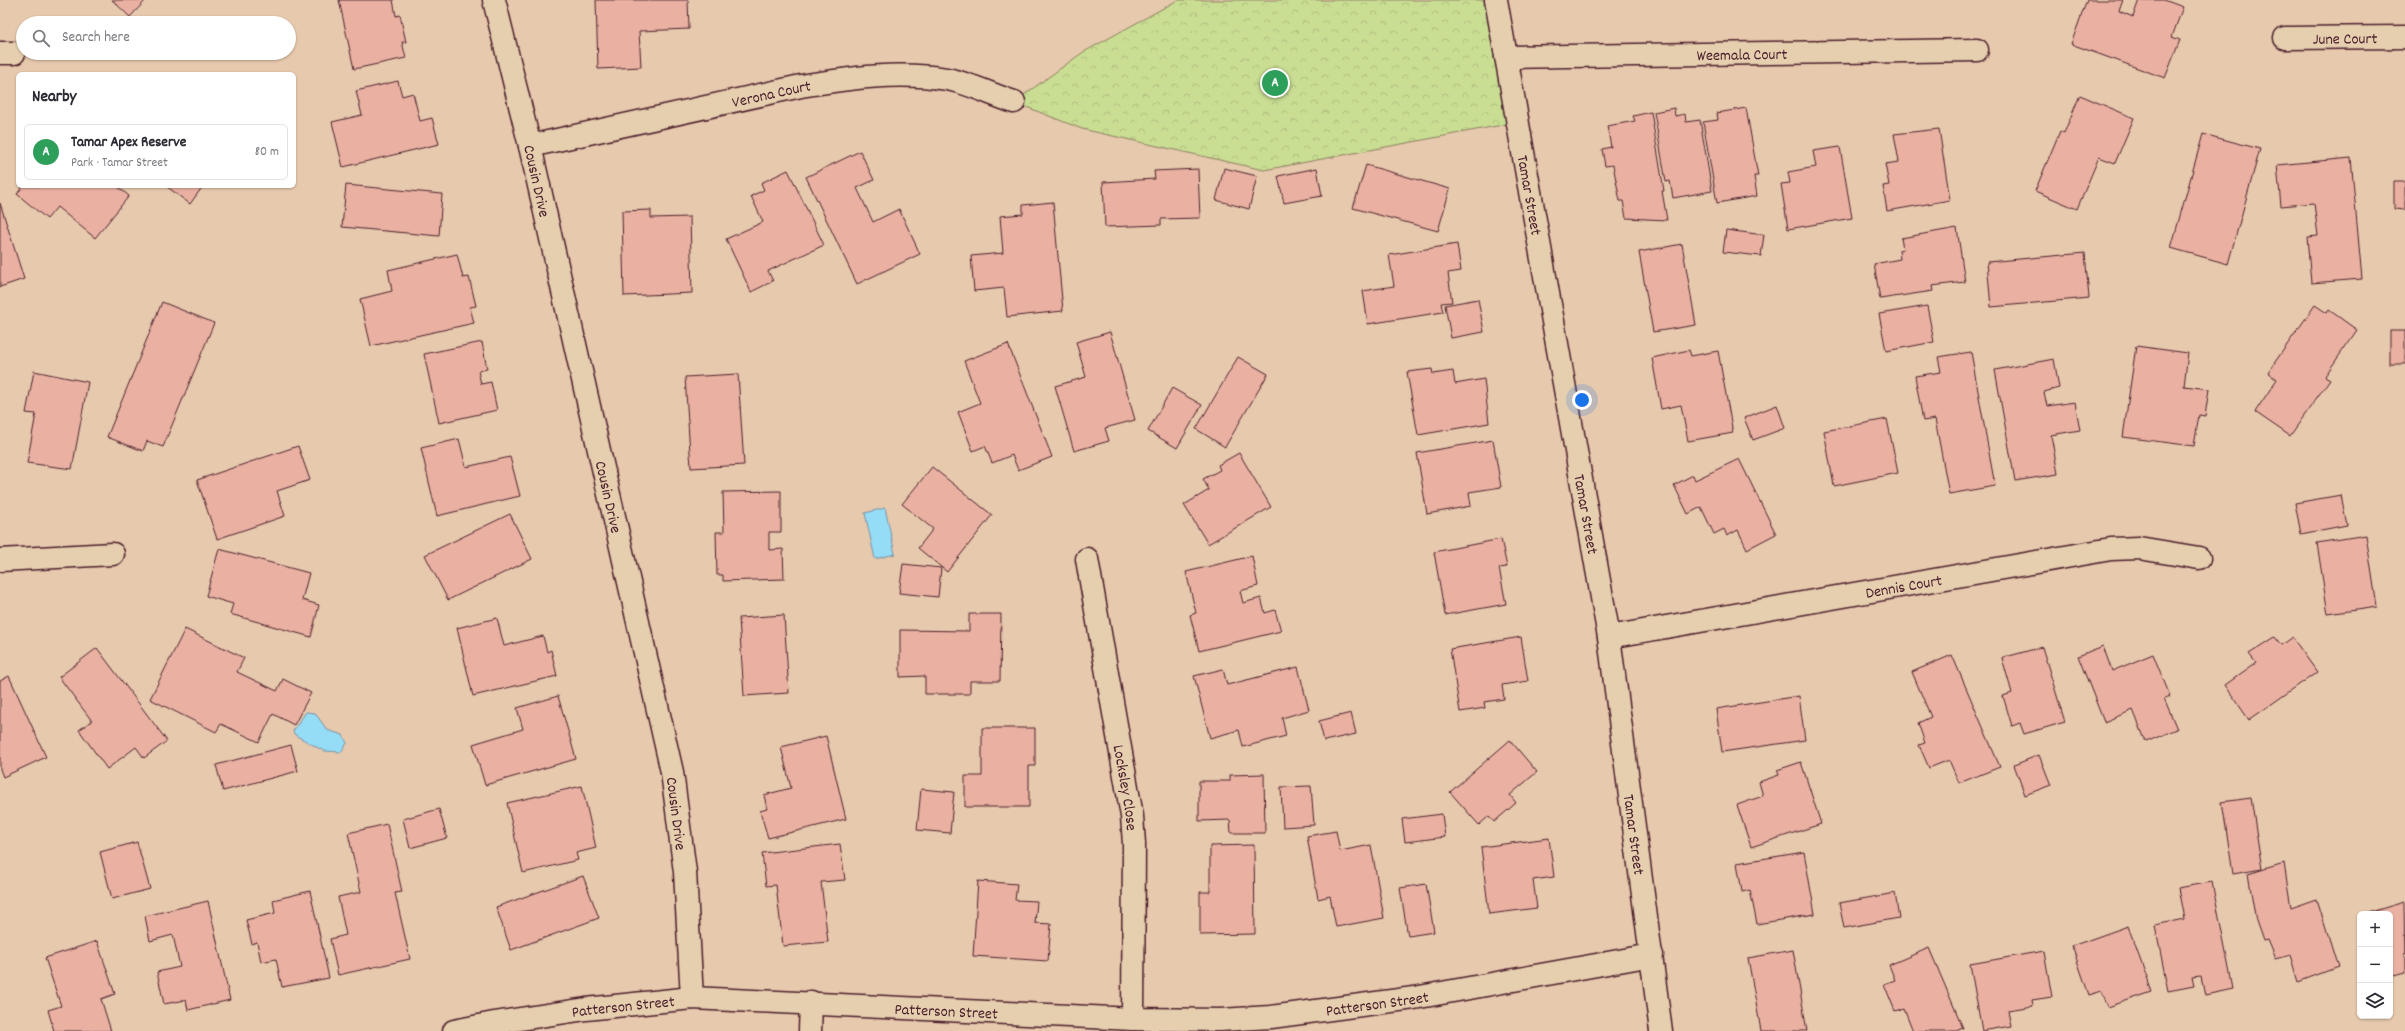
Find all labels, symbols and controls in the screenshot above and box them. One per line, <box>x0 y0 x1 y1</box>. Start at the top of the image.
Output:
search box <box>16 16 296 60</box>
icon: search <box>30 27 52 49</box>
text: Search here <box>62 27 130 49</box>
street label: June Court <box>2313 28 2378 52</box>
street label: Weemala Court <box>1697 44 1788 68</box>
pin: A <box>1262 68 1288 98</box>
street label: Verona Court <box>730 76 813 115</box>
text: Nearby <box>32 86 76 110</box>
text: Tamar Apex Reserve <box>71 132 186 154</box>
text: A <box>42 143 50 162</box>
text: 80 m <box>255 143 279 162</box>
street label: Cousin Drive <box>516 143 555 220</box>
text: Park · Tamar Street <box>71 154 168 173</box>
street label: Tamar Street <box>1510 154 1547 237</box>
your location <box>1572 390 1592 410</box>
street label: Cousin Drive <box>588 459 626 536</box>
street label: Tamar Street <box>1566 473 1603 556</box>
street label: Dennis Court <box>1864 570 1944 606</box>
street label: Locksley Close <box>1106 743 1142 832</box>
street label: Cousin Drive <box>659 776 691 852</box>
street label: Tamar Street <box>1616 793 1649 876</box>
map controls <box>2357 911 2393 1019</box>
button: + <box>2357 911 2393 947</box>
button: − <box>2357 947 2393 983</box>
button: layers <box>2357 983 2393 1019</box>
street label: Patterson Street <box>1325 987 1431 1024</box>
street label: Patterson Street <box>570 991 676 1025</box>
street label: Patterson Street <box>894 999 998 1027</box>

